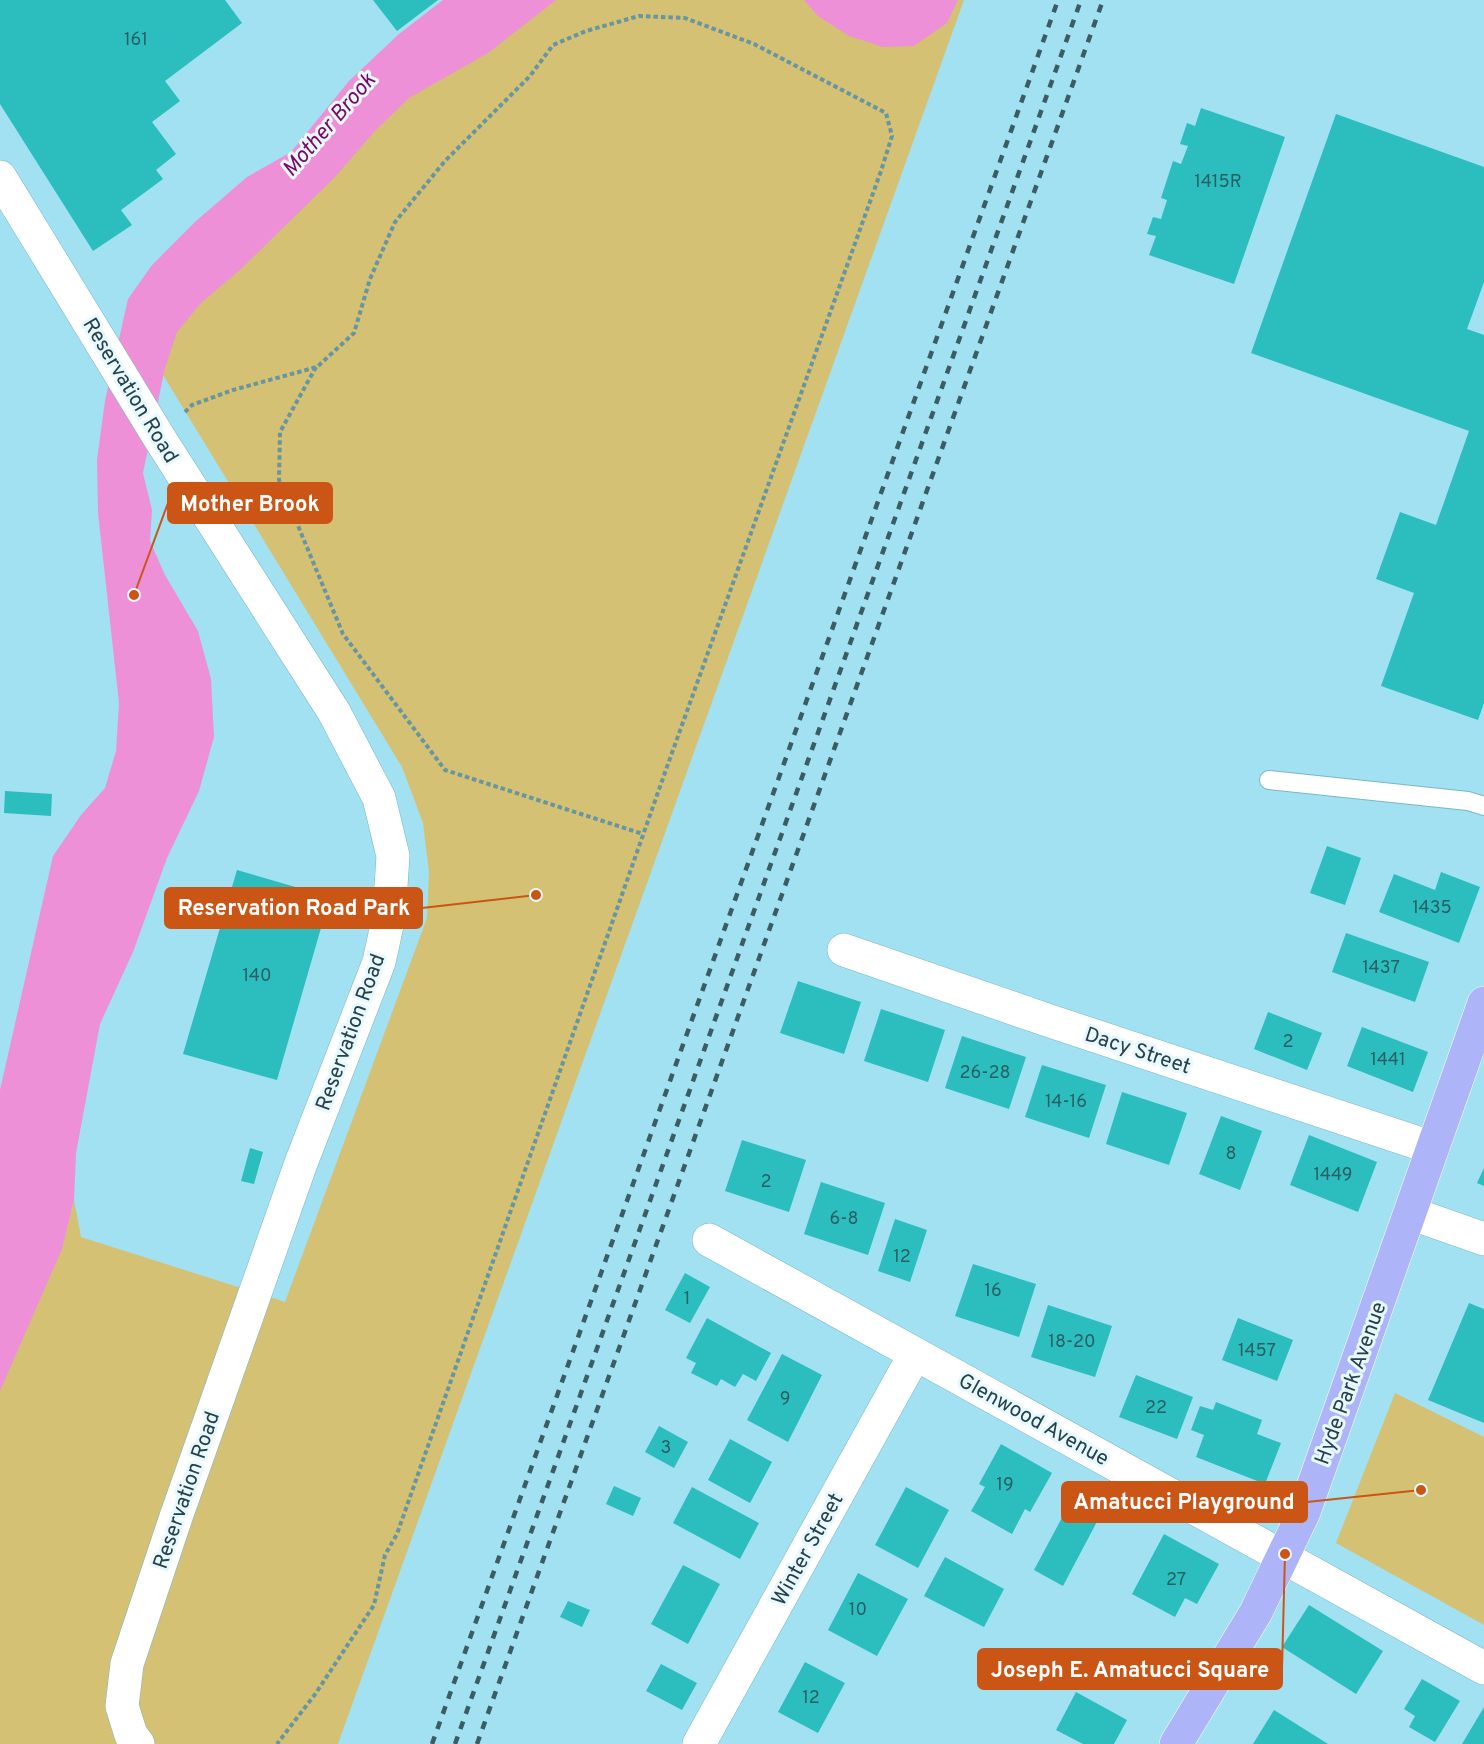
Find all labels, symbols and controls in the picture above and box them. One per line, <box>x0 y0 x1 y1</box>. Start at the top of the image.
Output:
house number: 161 <box>124 29 148 52</box>
water label: Mother Brook <box>277 67 383 183</box>
house number: 1415R <box>1194 171 1242 194</box>
street label: Reservation Road <box>76 313 184 468</box>
callout: Mother Brook <box>168 483 332 523</box>
text: Mother Brook <box>180 492 320 519</box>
callout: Reservation Road Park <box>165 888 422 928</box>
text: Reservation Road Park <box>178 896 410 923</box>
house number: 1435 <box>1412 897 1452 920</box>
street label: Reservation Road <box>311 950 392 1115</box>
house number: 1437 <box>1362 957 1400 980</box>
house number: 140 <box>242 965 272 988</box>
street label: Dacy Street <box>1081 1022 1194 1081</box>
house number: 2 <box>1282 1031 1294 1054</box>
house number: 1441 <box>1370 1049 1406 1072</box>
house number: 26-28 <box>960 1062 1010 1085</box>
house number: 14-16 <box>1045 1091 1087 1114</box>
house number: 8 <box>1226 1143 1237 1166</box>
house number: 1449 <box>1313 1164 1353 1187</box>
house number: 2 <box>760 1171 772 1194</box>
house number: 6-8 <box>830 1208 858 1231</box>
house number: 12 <box>893 1246 911 1269</box>
house number: 16 <box>984 1280 1002 1303</box>
house number: 1 <box>684 1288 690 1311</box>
street label: Hyde Park Avenue <box>1309 1298 1393 1469</box>
house number: 18-20 <box>1048 1331 1096 1354</box>
house number: 1457 <box>1238 1340 1276 1363</box>
street label: Glenwood Avenue <box>953 1368 1113 1473</box>
house number: 9 <box>780 1388 790 1411</box>
house number: 22 <box>1145 1397 1167 1420</box>
street label: Reservation Road <box>148 1408 227 1573</box>
house number: 3 <box>661 1437 671 1460</box>
house number: 19 <box>996 1474 1014 1497</box>
callout: Amatucci Playground <box>1062 1482 1307 1522</box>
street label: Winter Street <box>766 1489 850 1611</box>
text: Amatucci Playground <box>1073 1490 1295 1517</box>
house number: 27 <box>1166 1569 1186 1592</box>
house number: 10 <box>849 1599 867 1622</box>
callout: Joseph E. Amatucci Square <box>978 1649 1282 1689</box>
text: Joseph E. Amatucci Square <box>991 1658 1269 1685</box>
house number: 12 <box>802 1687 820 1710</box>

